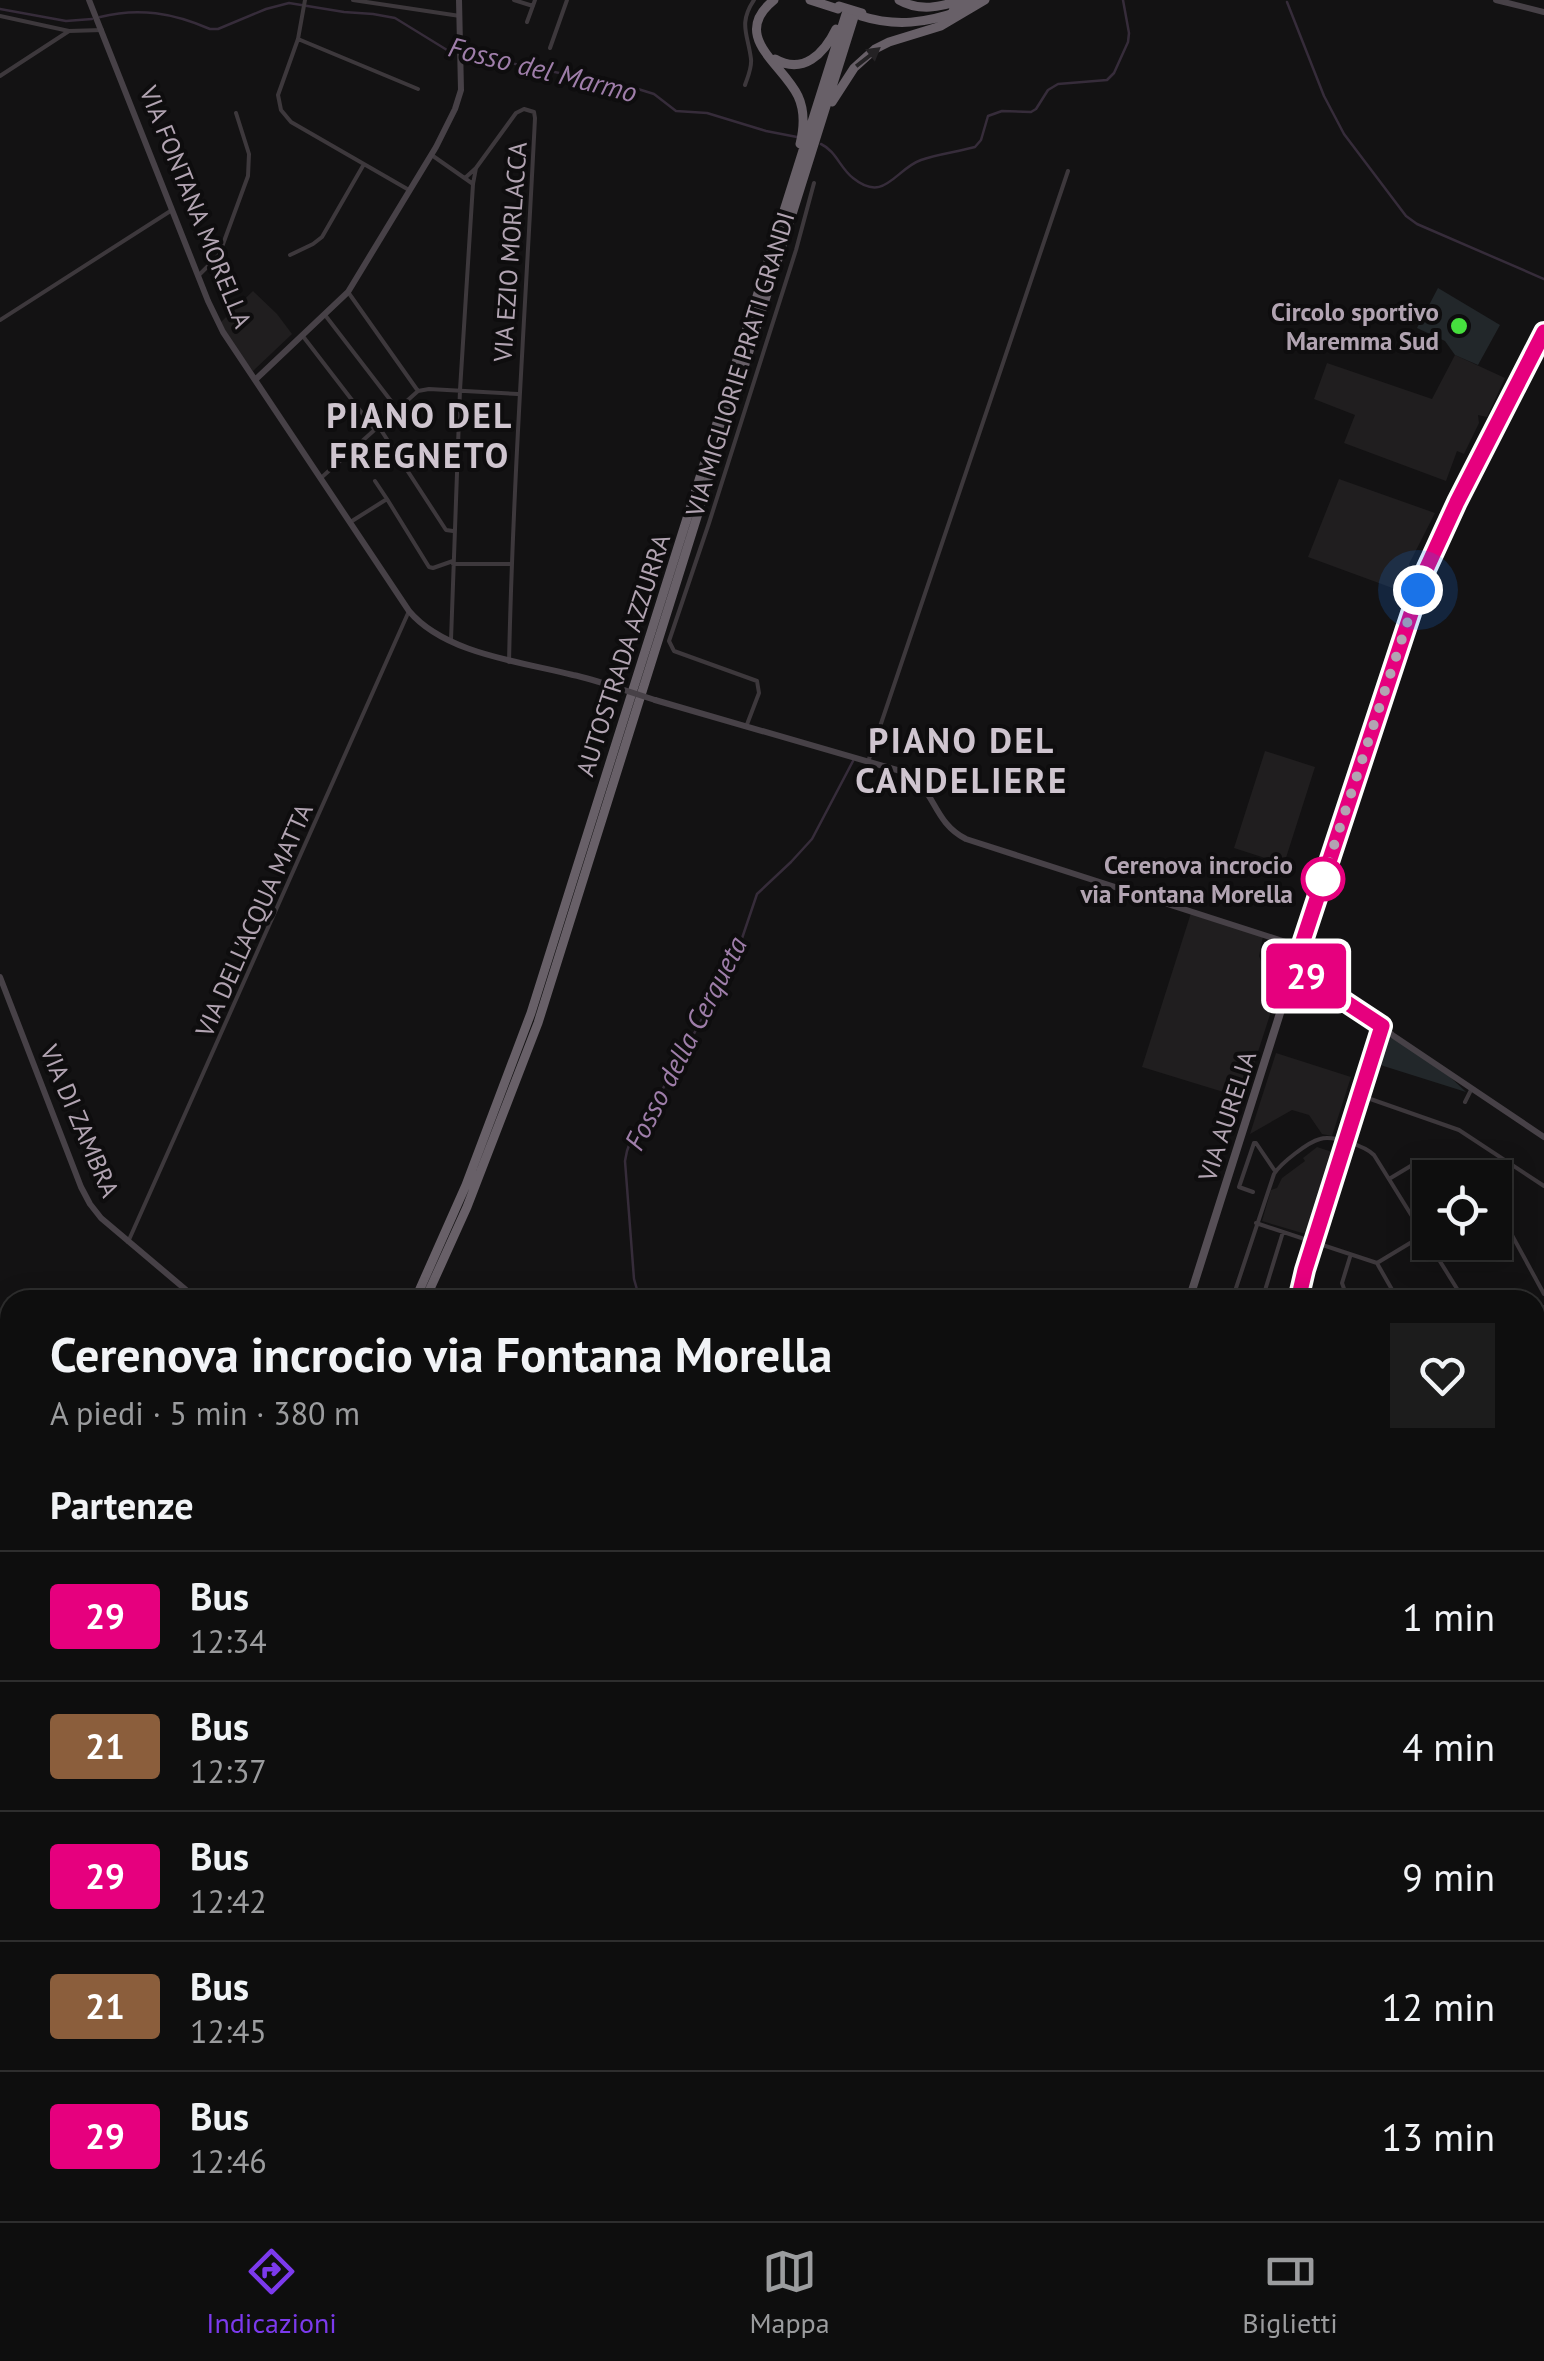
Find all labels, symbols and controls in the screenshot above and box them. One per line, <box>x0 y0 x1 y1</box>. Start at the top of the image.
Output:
water label: Fosso del Marmo <box>445 28 641 110</box>
one-way arrow <box>854 46 880 67</box>
street label: VIA FONTANA MORELLA <box>132 80 259 333</box>
street label: VIA EZIO MORLACCA <box>486 141 534 364</box>
street label: VIA MIGLIORIE PRATI GRANDI <box>678 208 802 521</box>
place label: Circolo sportivo Maremma Sud <box>1271 296 1439 357</box>
marker: Circolo sportivo Maremma Sud <box>1448 315 1470 337</box>
district label: PIANO DEL FREGNETO <box>326 392 514 478</box>
street label: AUTOSTRADA AZZURRA <box>569 529 677 780</box>
your location <box>1393 565 1443 615</box>
district label: PIANO DEL CANDELIERE <box>855 717 1069 803</box>
street label: VIA DELL'ACQUA MATTA <box>188 798 320 1042</box>
place label: Cerenova incrocio via Fontana Morella <box>1079 849 1293 910</box>
marker: Cerenova incrocio via Fontana Morella <box>1302 858 1344 900</box>
water label: Fosso della Cerqueta <box>615 930 755 1156</box>
line badge: 29 <box>1261 944 1351 1008</box>
text: 29 <box>1286 953 1326 999</box>
street label: VIA DI ZAMBRA <box>33 1039 127 1202</box>
street label: VIA AURELIA <box>1191 1047 1263 1186</box>
map controls <box>1412 1160 1512 1260</box>
button: locate <box>1412 1160 1512 1260</box>
text: Cerenova incrocio via Fontana Morella <box>50 1323 832 1385</box>
button: heart <box>1390 1323 1495 1428</box>
text: A piedi · 5 min · 380 m <box>50 1392 360 1434</box>
text: Partenze <box>50 1480 193 1529</box>
text: Bus <box>190 1571 249 1620</box>
text: 1 min <box>1402 1592 1495 1641</box>
text: 29 <box>85 1593 125 1639</box>
text: 12:34 <box>190 1620 267 1662</box>
text: Bus <box>190 1701 249 1750</box>
text: 4 min <box>1402 1722 1495 1771</box>
text: 21 <box>85 1723 125 1769</box>
text: 12:37 <box>190 1750 267 1792</box>
text: Bus <box>190 1831 249 1880</box>
text: 9 min <box>1402 1852 1495 1901</box>
text: 29 <box>85 1853 125 1899</box>
text: 12:42 <box>190 1880 267 1922</box>
text: Bus <box>190 1961 249 2010</box>
text: 12 min <box>1382 1982 1495 2031</box>
text: 21 <box>85 1983 125 2029</box>
text: 12:45 <box>190 2010 267 2052</box>
text: Bus <box>190 2091 249 2140</box>
text: 13 min <box>1382 2112 1495 2161</box>
text: 29 <box>85 2113 125 2159</box>
text: 12:46 <box>190 2140 267 2182</box>
tab: Indicazioni <box>206 2244 337 2341</box>
tab: Mappa <box>749 2244 830 2341</box>
tab: Biglietti <box>1242 2244 1338 2341</box>

